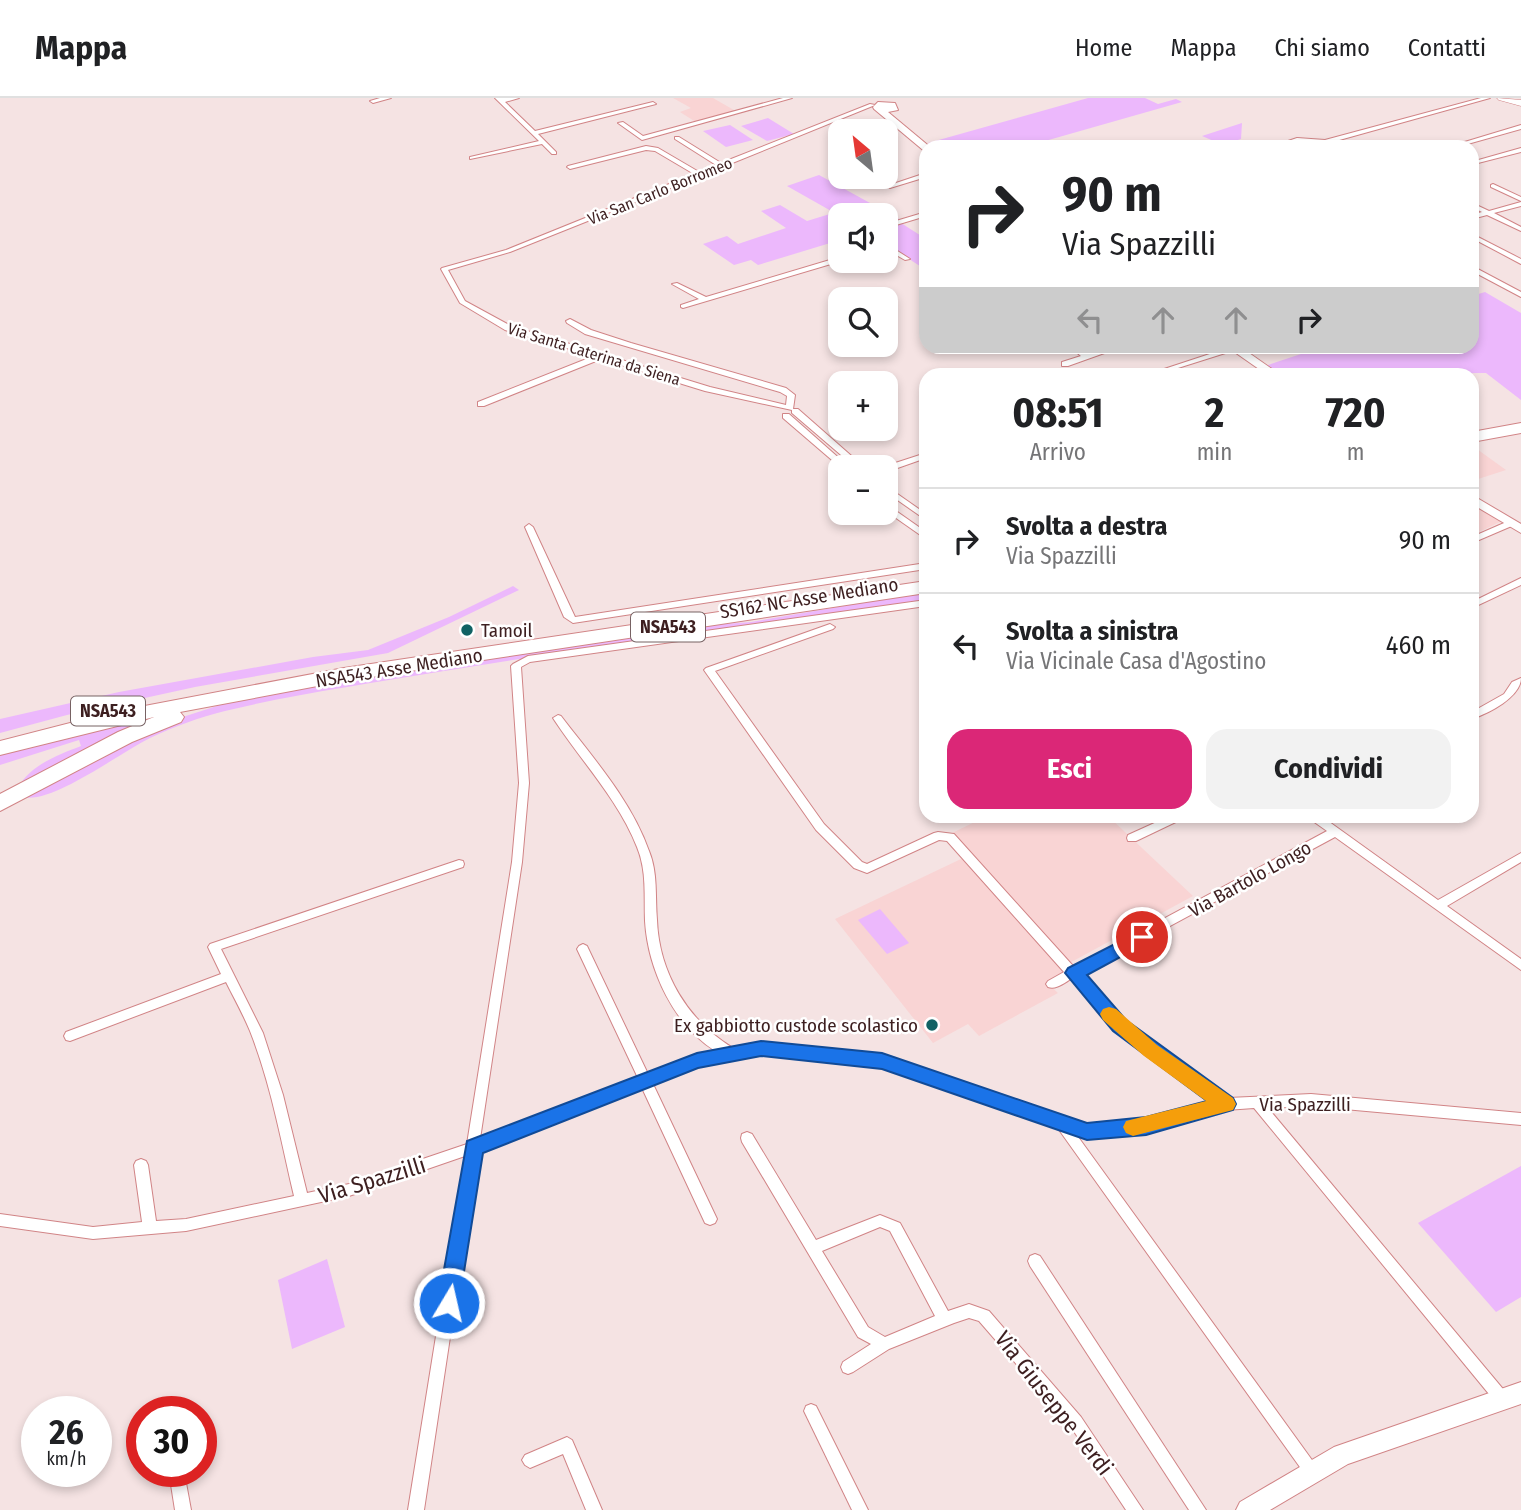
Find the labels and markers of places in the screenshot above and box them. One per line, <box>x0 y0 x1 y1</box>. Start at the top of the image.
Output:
place label: Tamoil <box>481 619 533 642</box>
marker: Tamoil <box>459 622 475 638</box>
pin <box>1112 907 1172 967</box>
place label: Ex gabbiotto custode scolastico <box>674 1014 918 1037</box>
marker: Ex gabbiotto custode scolastico <box>924 1017 940 1033</box>

